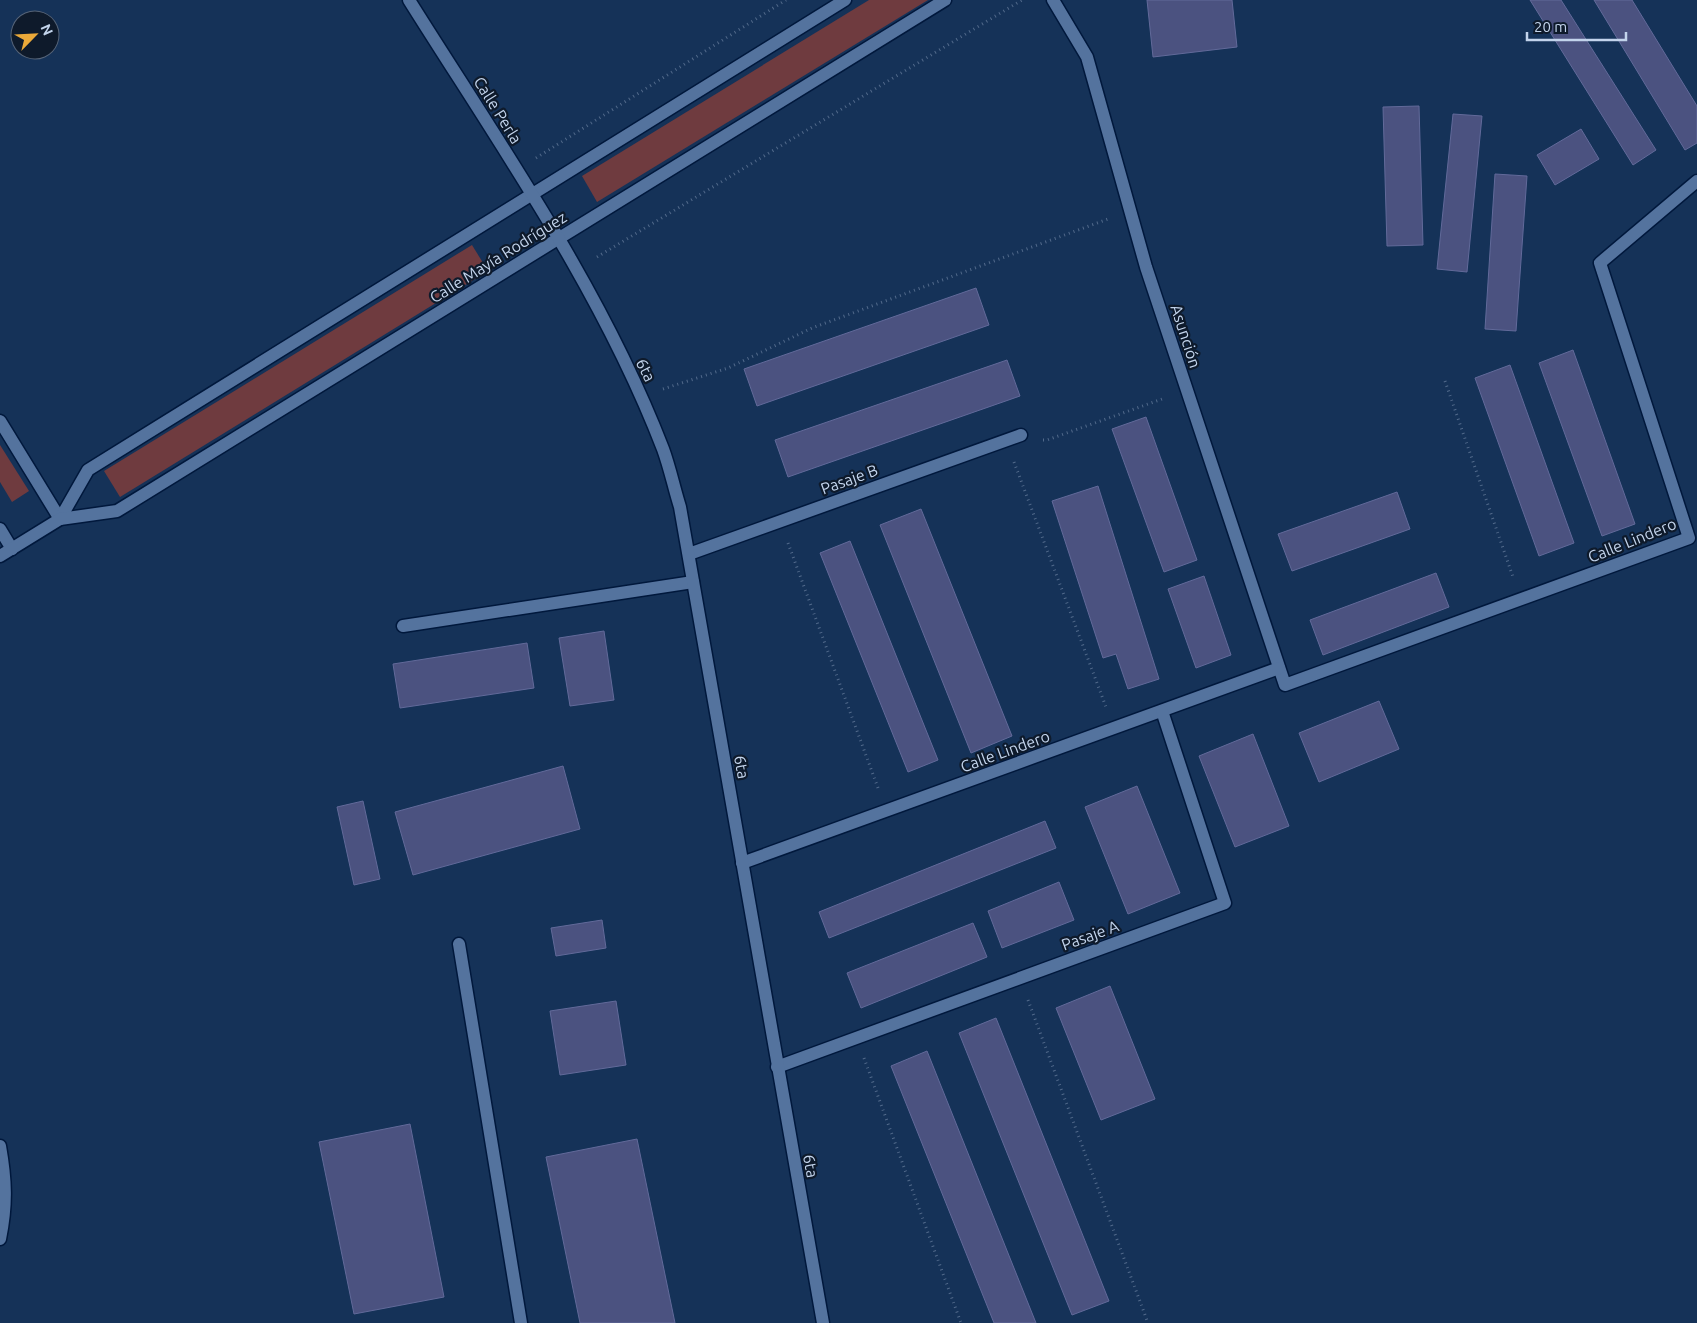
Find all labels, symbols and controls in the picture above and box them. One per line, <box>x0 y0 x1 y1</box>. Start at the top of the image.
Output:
north arrow <box>10 10 60 60</box>
scale bar <box>1527 10 1626 42</box>
text: 20 m <box>1534 18 1567 35</box>
text: N <box>37 22 56 38</box>
street label: Calle Perla <box>470 73 526 147</box>
street label: Calle Mayía Rodríguez <box>426 208 570 306</box>
street label: Asunción <box>1167 302 1205 370</box>
street label: 6ta <box>633 355 659 385</box>
street label: Pasaje B <box>818 460 880 498</box>
street label: Calle Lindero <box>1585 514 1679 566</box>
street label: Calle Lindero <box>958 727 1052 775</box>
street label: 6ta <box>731 754 753 780</box>
street label: Pasaje A <box>1059 916 1122 954</box>
street label: 6ta <box>800 1153 822 1179</box>

